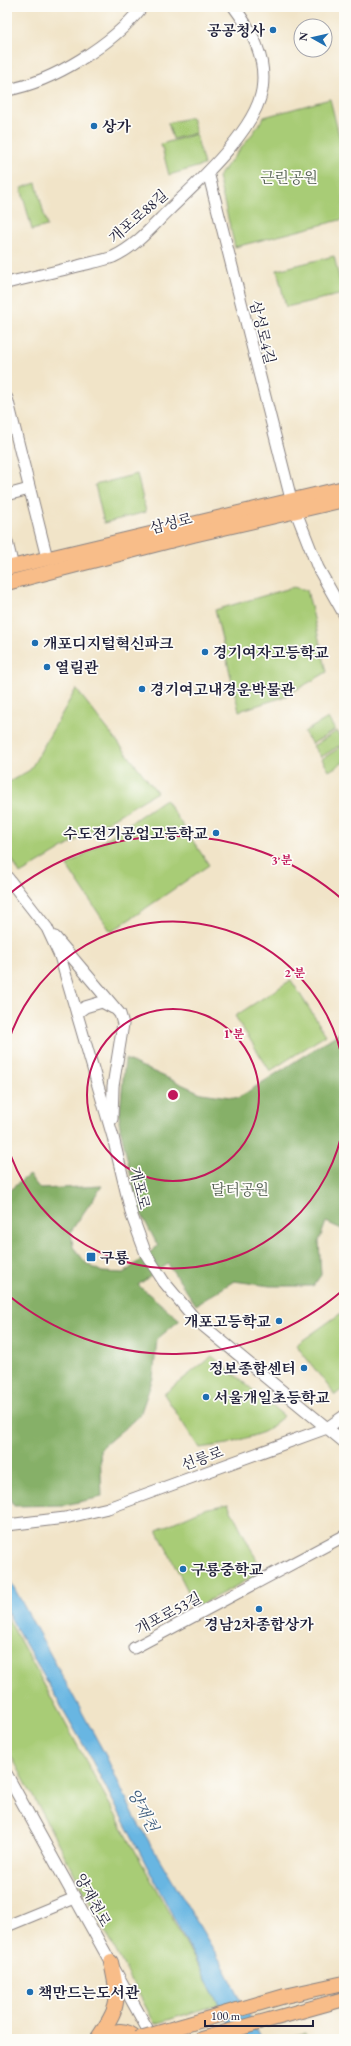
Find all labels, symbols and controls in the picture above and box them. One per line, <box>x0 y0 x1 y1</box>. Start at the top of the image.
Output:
north arrow <box>293 18 333 58</box>
place label: 공공청사 <box>207 21 266 40</box>
marker: 공공청사 <box>268 25 278 35</box>
text: N <box>296 31 311 42</box>
place label: 상가 <box>102 117 131 136</box>
marker: 상가 <box>89 121 99 131</box>
park label: 근린공원 <box>260 168 318 187</box>
street label: 개포로88길 <box>104 185 172 247</box>
street label: 삼성로4길 <box>246 298 280 366</box>
street label: 삼성로 <box>148 508 195 537</box>
place label: 개포디지털혁신파크 <box>43 634 174 653</box>
marker: 개포디지털혁신파크 <box>30 638 40 648</box>
place label: 경기여자고등학교 <box>213 643 329 662</box>
marker: 경기여자고등학교 <box>200 647 210 657</box>
place label: 열림관 <box>55 658 99 677</box>
marker: 열림관 <box>42 662 52 672</box>
place label: 경기여고내경운박물관 <box>150 680 295 699</box>
marker: 경기여고내경운박물관 <box>137 684 147 694</box>
place label: 수도전기공업고등학교 <box>63 824 209 843</box>
marker: 수도전기공업고등학교 <box>211 828 221 838</box>
text: 3 분 <box>272 852 293 868</box>
text: 2 분 <box>285 965 306 981</box>
text: 1 분 <box>224 1026 245 1042</box>
centre of rings <box>166 1088 180 1102</box>
street label: 개포로 <box>126 1165 155 1212</box>
park label: 달터공원 <box>211 1180 269 1199</box>
place label: 구룡 <box>100 1248 129 1267</box>
marker: 구룡 <box>85 1251 97 1263</box>
place label: 개포고등학교 <box>184 1312 271 1331</box>
marker: 개포고등학교 <box>274 1316 284 1326</box>
place label: 정보종합센터 <box>209 1359 296 1378</box>
marker: 정보종합센터 <box>299 1363 309 1373</box>
place label: 서울개일초등학교 <box>214 1388 330 1407</box>
marker: 서울개일초등학교 <box>201 1392 211 1402</box>
street label: 선릉로 <box>178 1441 226 1474</box>
place label: 구룡중학교 <box>191 1560 264 1579</box>
marker: 구룡중학교 <box>178 1564 188 1574</box>
street label: 개포로53길 <box>132 1588 204 1638</box>
marker: 경남2차종합상가 <box>254 1604 264 1614</box>
place label: 경남2차종합상가 <box>204 1615 314 1634</box>
water label: 양재천 <box>123 1785 164 1837</box>
street label: 양재천로 <box>71 1870 116 1930</box>
place label: 책만드는도서관 <box>38 1983 140 2002</box>
marker: 책만드는도서관 <box>25 1987 35 1997</box>
scale bar <box>205 2002 313 2028</box>
text: 100 m <box>211 2008 241 2024</box>

